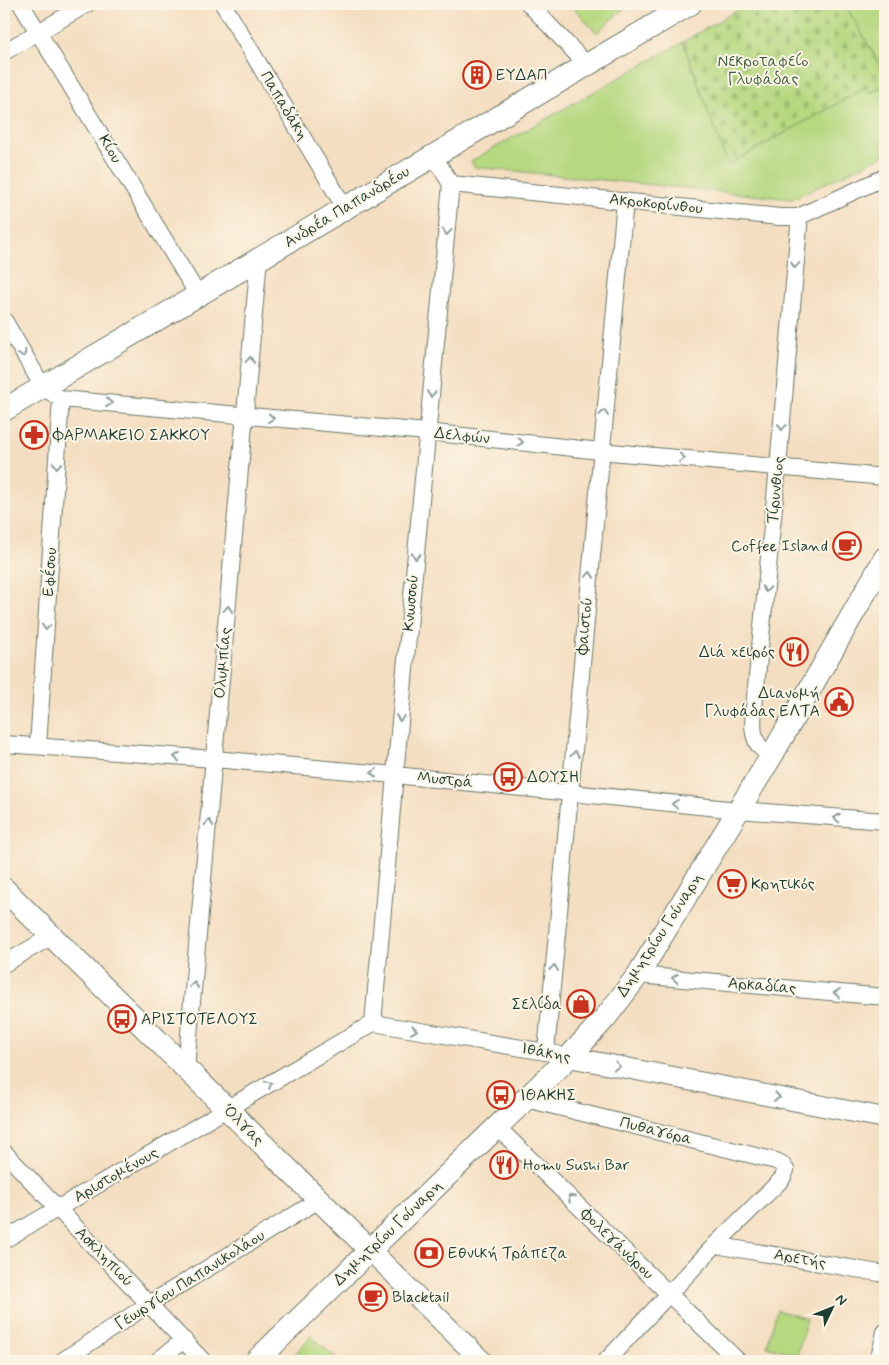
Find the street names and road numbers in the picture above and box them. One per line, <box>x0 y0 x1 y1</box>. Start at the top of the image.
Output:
street label: Παπαδάκη <box>255 67 313 145</box>
street label: Κίου <box>93 131 127 167</box>
street label: Ανδρέα Παπανδρέου <box>280 160 414 253</box>
street label: Ακροκορίνθου <box>608 189 704 219</box>
street label: Δελφών <box>433 423 491 449</box>
street label: Τίρυνθιος <box>762 455 790 525</box>
street label: Εφέσου <box>37 547 62 597</box>
street label: Κνωσσού <box>398 574 424 632</box>
street label: Φαιστού <box>572 596 598 657</box>
street label: Ολυμπίας <box>209 626 237 700</box>
street label: Μυστρά <box>416 767 474 793</box>
street label: Δημητρίου Γούναρη <box>612 869 708 1001</box>
street label: Αρκαδίας <box>727 973 797 999</box>
street label: Ιθάκης <box>520 1038 572 1068</box>
street label: Όλγας <box>218 1100 268 1150</box>
street label: Πυθαγόρα <box>618 1112 694 1150</box>
street label: Αριστομένους <box>69 1141 162 1208</box>
street label: Δημητρίου Γούναρη <box>329 1175 447 1291</box>
street label: Φολεγάνδρου <box>575 1203 658 1284</box>
street label: Ασκληπιού <box>70 1222 138 1292</box>
street label: Γεωργίου Παπανικολάου <box>111 1225 269 1335</box>
street label: Αρετής <box>772 1244 828 1274</box>

